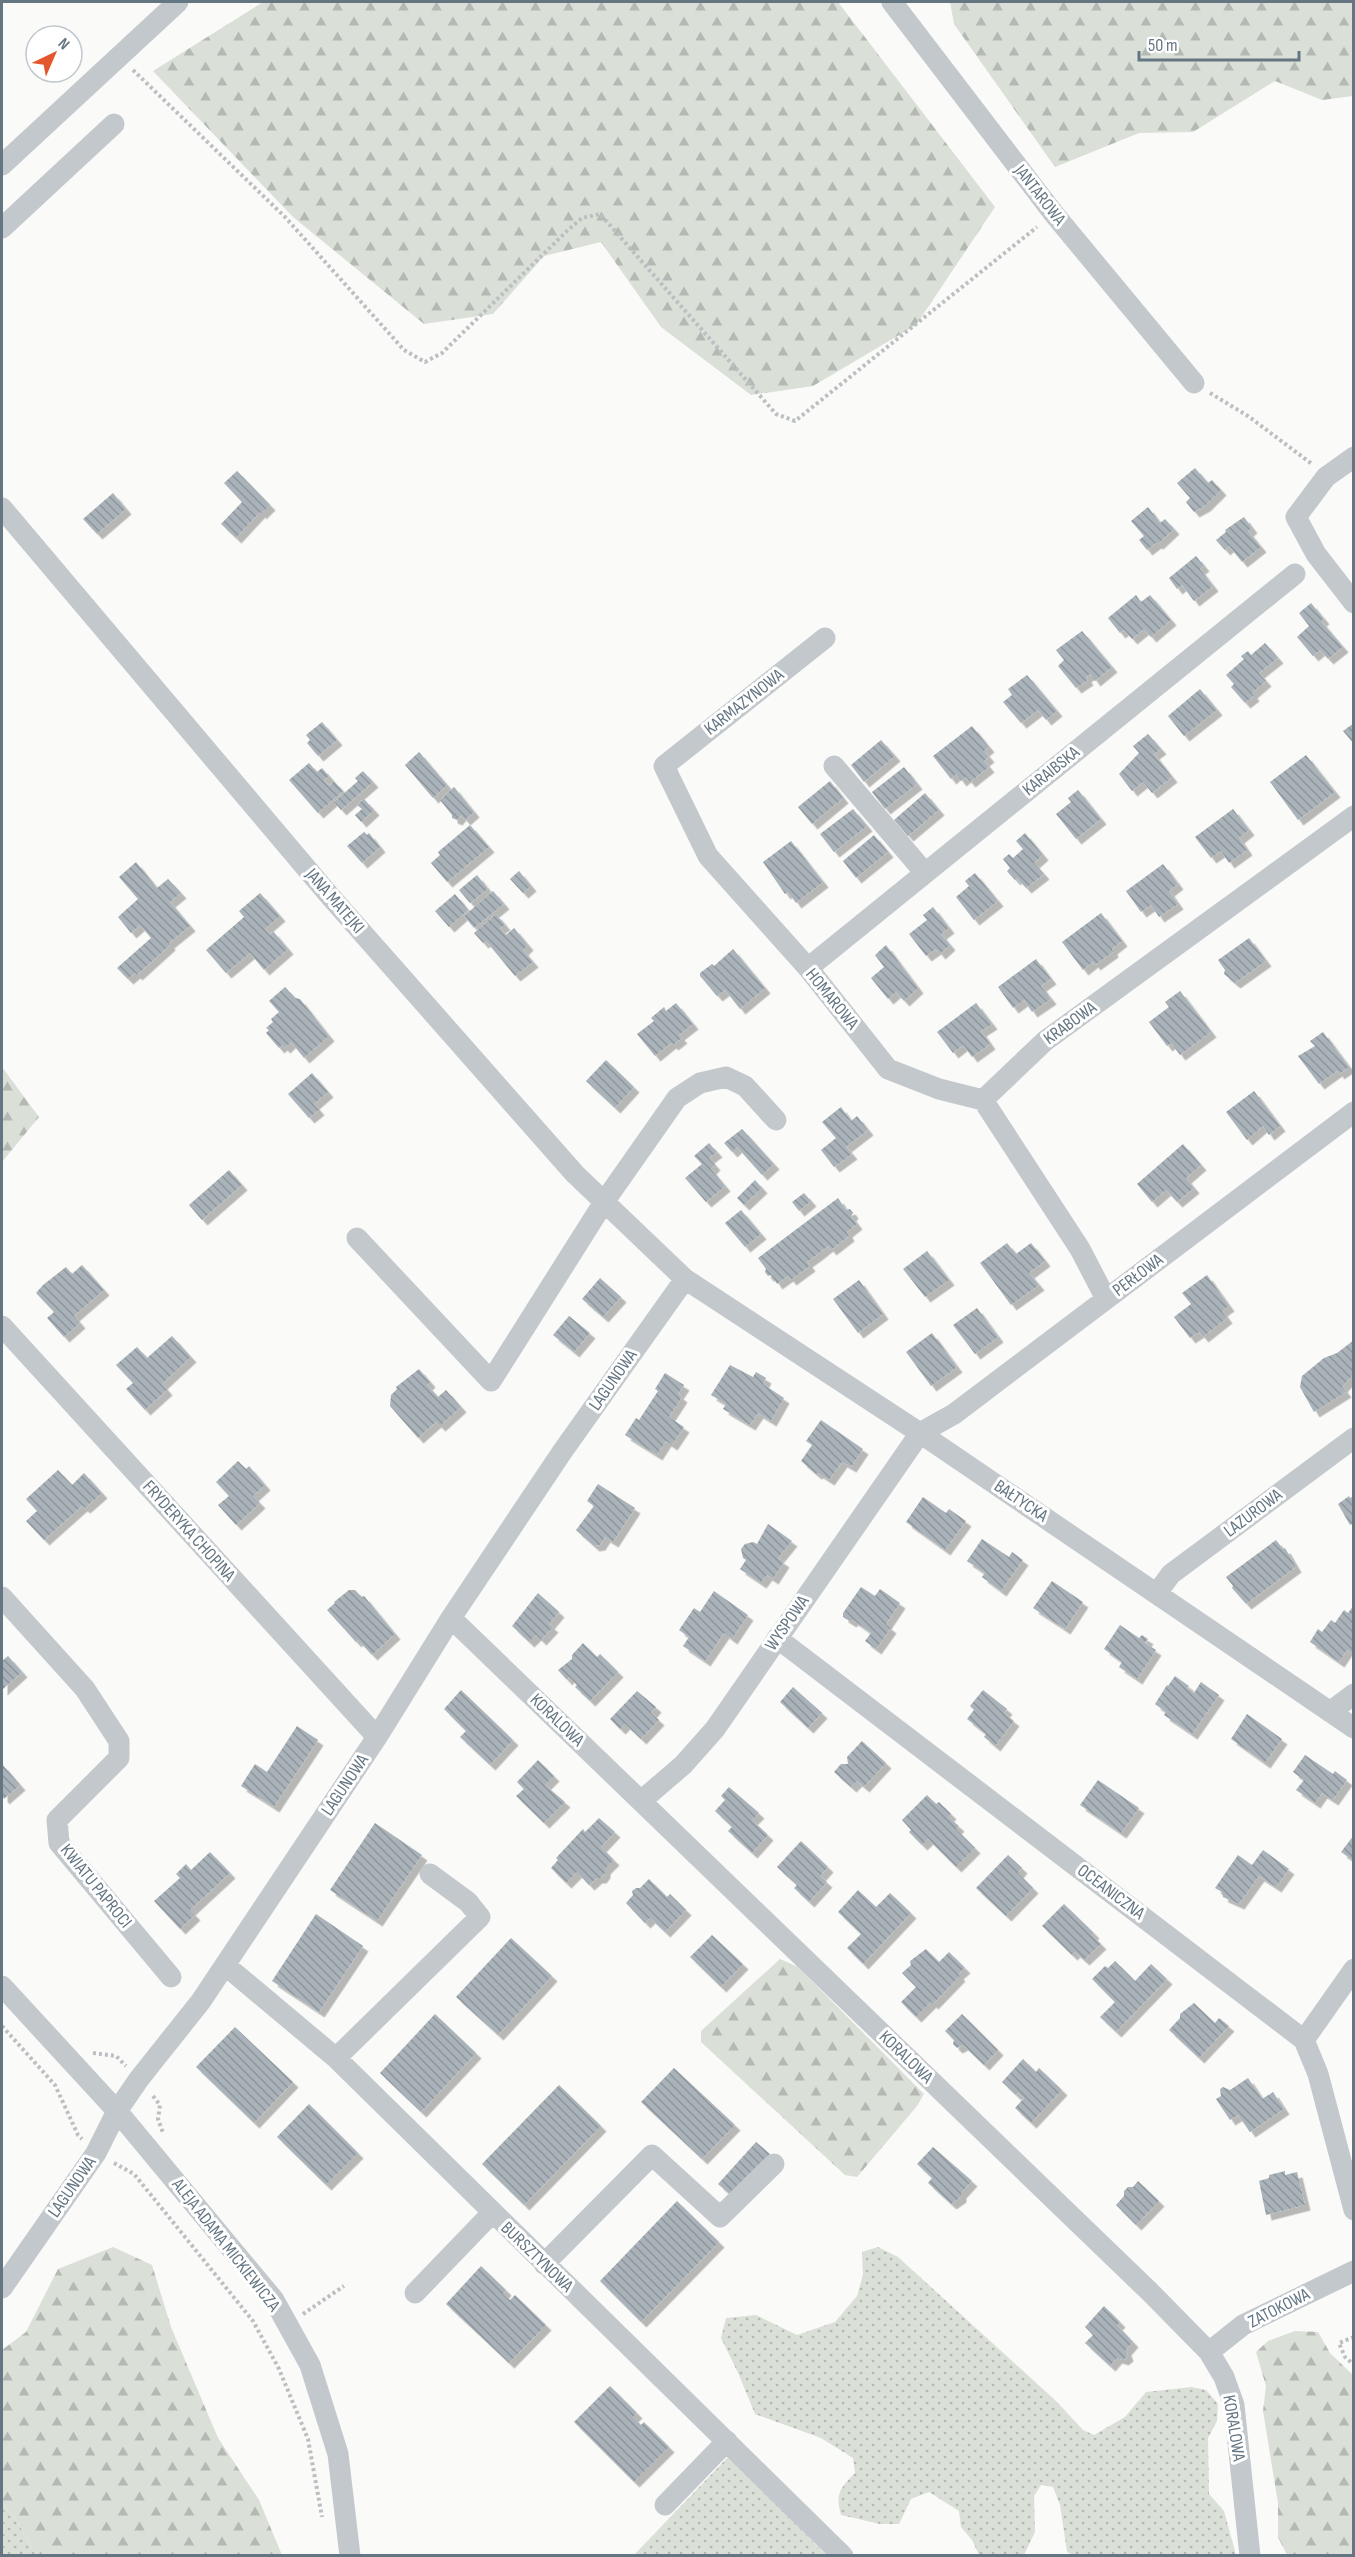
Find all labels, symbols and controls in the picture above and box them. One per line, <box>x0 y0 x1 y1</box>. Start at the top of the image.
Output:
north arrow <box>24 24 84 84</box>
scale bar <box>1139 24 1300 62</box>
text: N <box>54 34 73 54</box>
text: 50 m <box>1148 35 1178 56</box>
street label: JANTAROWA <box>1009 160 1070 230</box>
street label: KARMAZYNOWA <box>700 664 788 739</box>
street label: KARAIBSKA <box>1018 742 1084 800</box>
street label: JANA MATEJKI <box>301 864 369 938</box>
street label: HOMAROWA <box>801 964 863 1034</box>
street label: KRABOWA <box>1040 997 1101 1049</box>
street label: PERŁOWA <box>1109 1249 1167 1301</box>
street label: LAGUNOWA <box>585 1345 642 1414</box>
street label: BAŁTYCKA <box>990 1475 1052 1527</box>
street label: FRYDERYKA CHOPINA <box>138 1476 240 1586</box>
street label: LAZUROWA <box>1220 1484 1286 1542</box>
street label: WYSPOWA <box>761 1591 814 1655</box>
street label: KORALOWA <box>526 1689 589 1751</box>
street label: LAGUNOWA <box>317 1750 373 1820</box>
street label: KWIATU PAPROCI <box>56 1840 136 1932</box>
street label: OCEANICZNA <box>1073 1860 1149 1924</box>
street label: KORALOWA <box>875 2026 938 2088</box>
street label: LAGUNOWA <box>44 2152 101 2221</box>
street label: ALEJA ADAMA MICKIEWICZA <box>167 2174 285 2316</box>
street label: BURSZTYNOWA <box>497 2217 578 2297</box>
street label: ZATOKOWA <box>1245 2284 1313 2332</box>
street label: KORALOWA <box>1218 2393 1250 2463</box>

